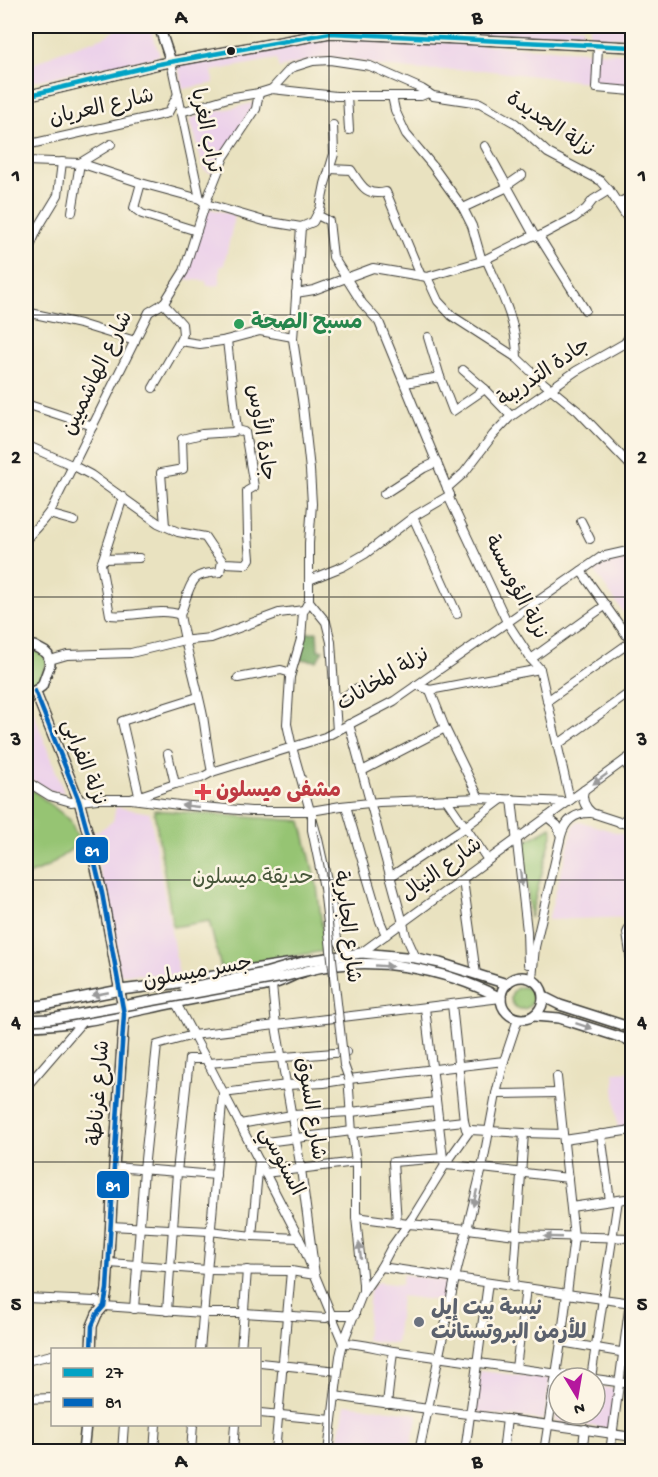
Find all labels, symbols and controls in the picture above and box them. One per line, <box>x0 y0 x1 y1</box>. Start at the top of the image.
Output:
text: A <box>174 8 189 31</box>
text: B <box>471 8 483 31</box>
unlabelled marker <box>225 45 237 57</box>
street label: شارع العريان <box>47 85 157 133</box>
street label: تراب الغربا <box>183 87 225 176</box>
street label: نزلة الجديدة <box>500 88 598 164</box>
text: 1 <box>11 166 20 189</box>
text: 1 <box>637 166 646 189</box>
street label: شارع الهاشميين <box>58 308 140 440</box>
place label: مسبح الصحة <box>251 311 362 337</box>
marker: مسبح الصحة <box>232 317 246 331</box>
street label: جادة التدريبة <box>494 334 596 414</box>
street label: جادة الأوس <box>239 382 284 483</box>
text: 2 <box>11 448 21 471</box>
text: 2 <box>637 448 647 471</box>
street label: نزلة الؤوسسة <box>477 532 551 644</box>
street label: نزلة المخانات <box>333 644 435 718</box>
street label: نزلة الفرابي <box>51 716 110 811</box>
text: 3 <box>10 730 21 753</box>
text: 3 <box>636 730 647 753</box>
one-way arrow <box>592 772 607 784</box>
place label: مشفى ميسلون <box>216 780 341 805</box>
marker: مشفى ميسلون <box>194 783 212 801</box>
one-way arrow <box>180 801 199 811</box>
street label: شارع النيال <box>398 833 488 909</box>
line badge: 81 <box>75 836 109 864</box>
text: 81 <box>84 844 100 863</box>
park label: حديقة ميسلون <box>192 867 314 892</box>
one-way arrow <box>516 868 525 887</box>
street label: شارع الجابرية <box>326 869 364 985</box>
street label: جسر ميسلون <box>141 952 255 996</box>
one-way arrow <box>375 961 394 970</box>
one-way arrow <box>90 990 109 999</box>
text: 4 <box>10 1013 21 1036</box>
text: 4 <box>636 1013 647 1036</box>
one-way arrow <box>575 1022 593 1031</box>
street label: شارع غرناطة <box>85 1039 117 1147</box>
street label: شارع السوق <box>289 1056 329 1162</box>
street label: السنوسي <box>249 1123 308 1202</box>
line badge: 81 <box>96 1170 130 1199</box>
text: 81 <box>105 1179 121 1198</box>
one-way arrow <box>470 1189 480 1207</box>
one-way arrow <box>544 1232 563 1241</box>
one-way arrow <box>355 1241 365 1260</box>
text: 5 <box>11 1295 22 1318</box>
text: 5 <box>637 1295 648 1318</box>
place label: نيسة بيت إيل للأرمن البروتستانت <box>431 1297 586 1347</box>
marker: نيسة بيت إيل للأرمن البروتستانت <box>412 1315 426 1329</box>
legend <box>51 1348 261 1426</box>
text: 27 <box>105 1364 124 1385</box>
north arrow <box>547 1366 607 1426</box>
text: 81 <box>105 1394 122 1415</box>
text: N <box>572 1397 586 1418</box>
text: A <box>174 1452 189 1475</box>
text: B <box>471 1452 483 1475</box>

